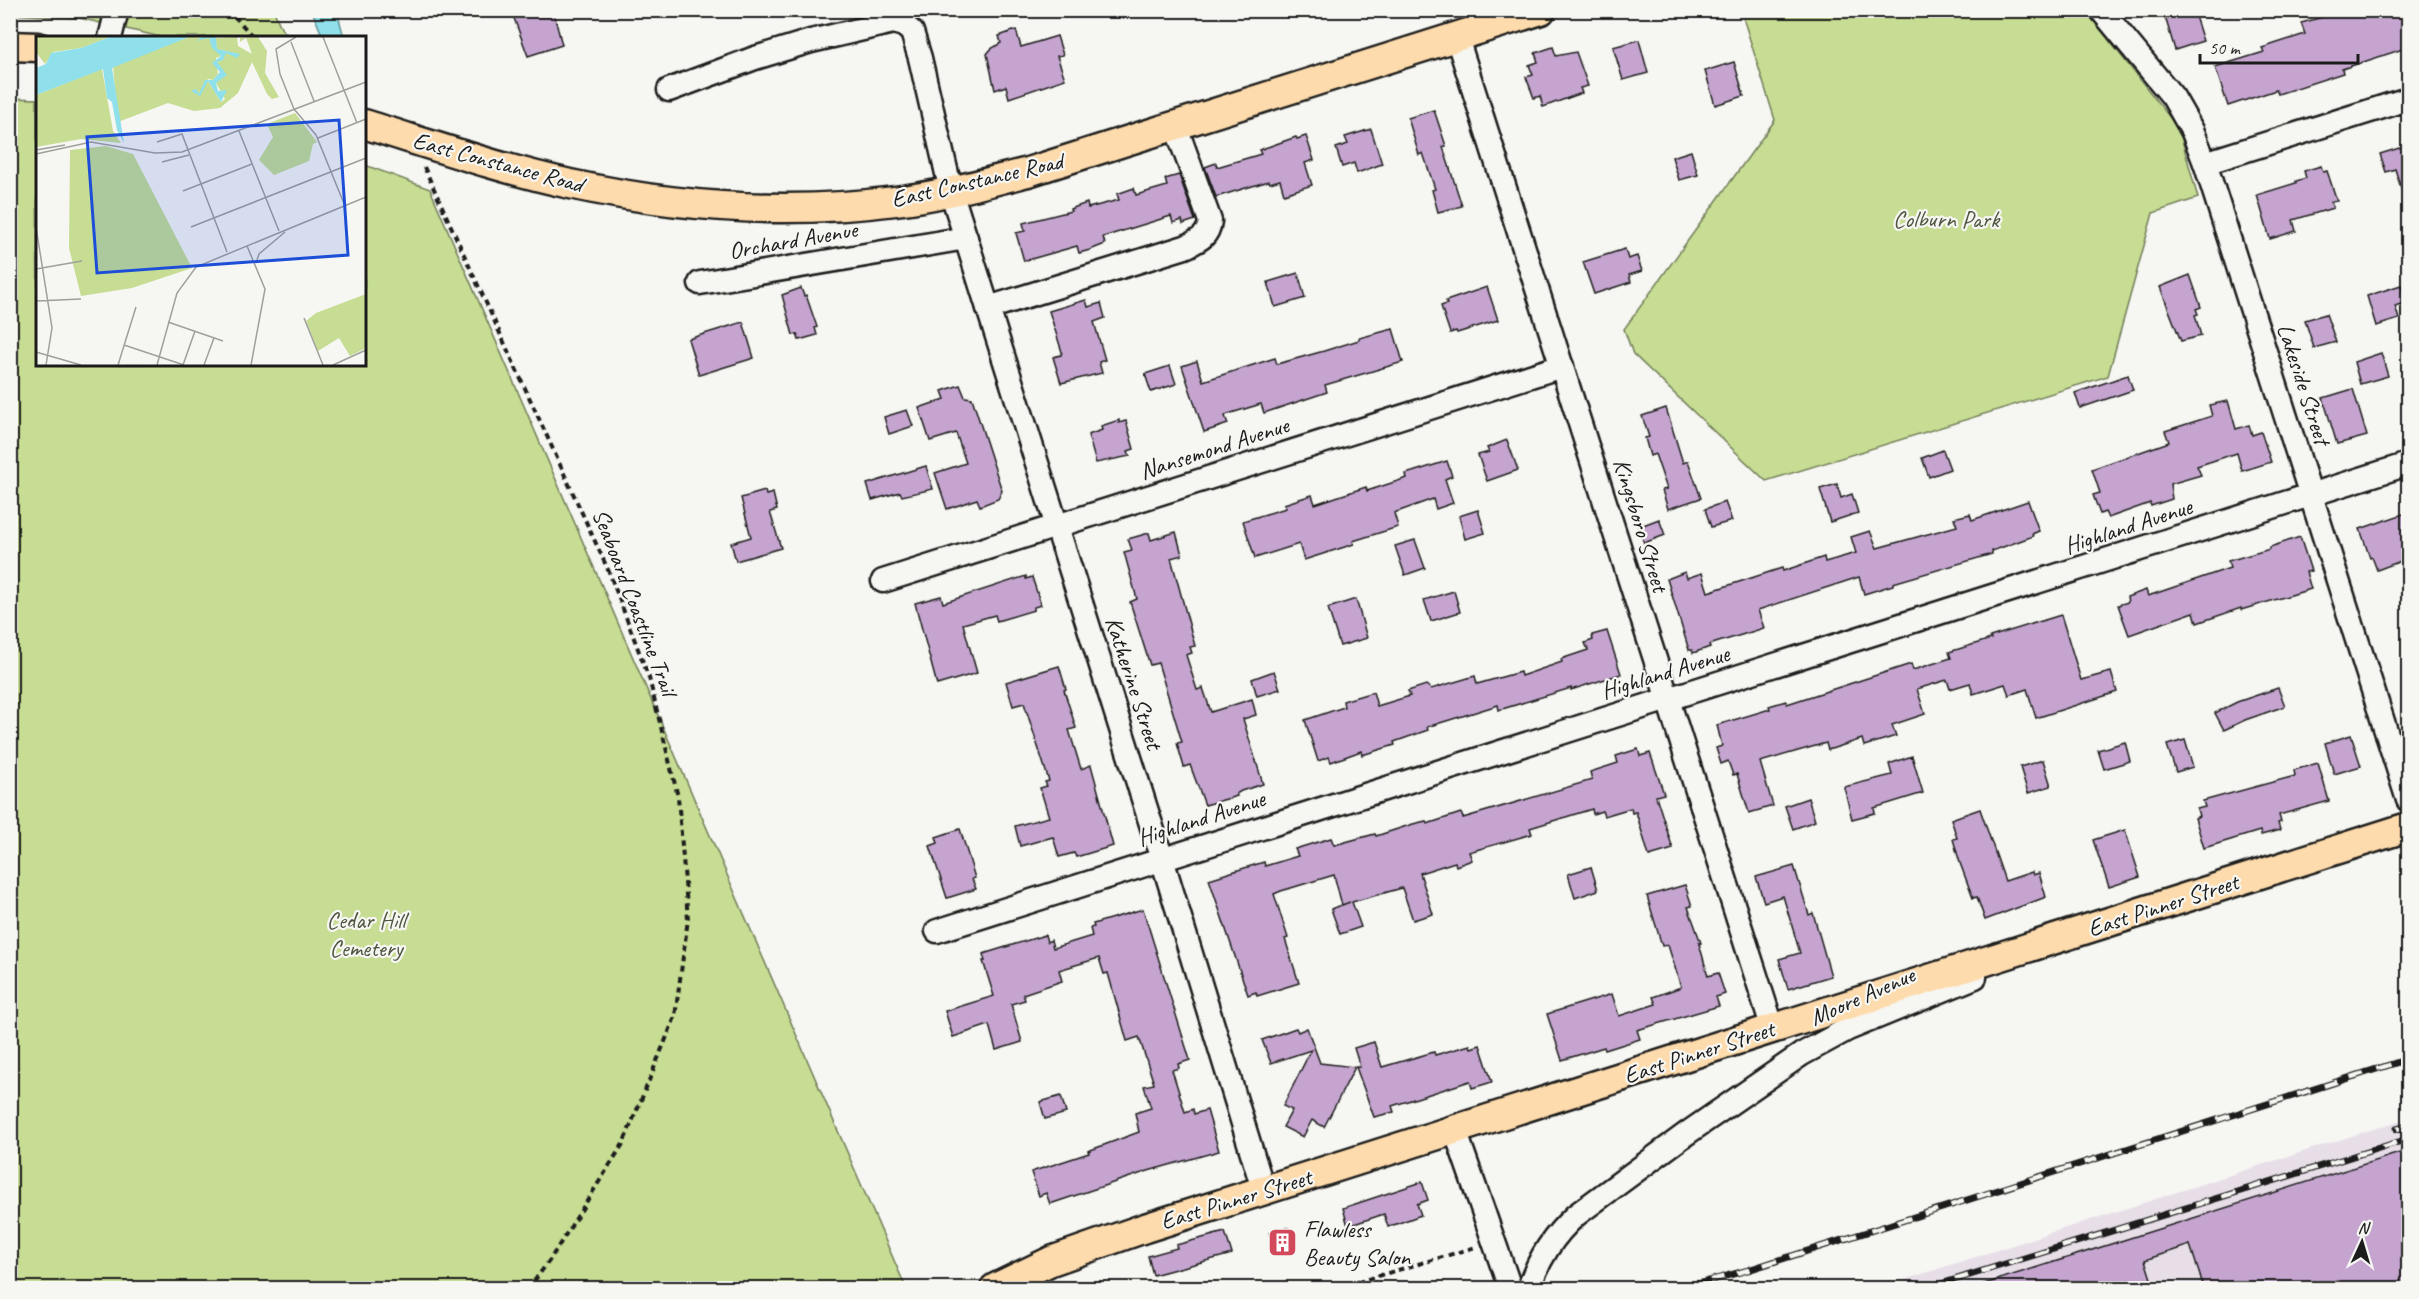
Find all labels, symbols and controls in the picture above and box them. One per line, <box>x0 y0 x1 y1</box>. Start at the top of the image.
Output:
scale bar <box>2200 27 2358 65</box>
inset map <box>36 36 366 366</box>
text: 50 m <box>2209 37 2242 59</box>
street label: East Constance Road <box>410 125 590 200</box>
street label: East Constance Road <box>888 145 1069 214</box>
park label: Colburn Park <box>1893 204 2001 234</box>
street label: Orchard Avenue <box>727 214 862 266</box>
street label: Lakeside Street <box>2270 320 2339 451</box>
street label: Nansemond Avenue <box>1136 409 1294 486</box>
street label: Kingsboro Street <box>1607 455 1676 597</box>
street label: Highland Avenue <box>2060 491 2198 561</box>
street label: Seaboard Coastline Trail <box>586 504 686 703</box>
street label: Katherine Street <box>1098 613 1170 755</box>
street label: Highland Avenue <box>1597 638 1735 706</box>
street label: Highland Avenue <box>1133 783 1271 853</box>
street label: East Pinner Street <box>2084 866 2244 943</box>
park label: Cedar Hill Cemetery <box>327 905 409 963</box>
street label: Moore Avenue <box>1805 959 1921 1032</box>
street label: East Pinner Street <box>1620 1013 1780 1090</box>
street label: East Pinner Street <box>1157 1161 1317 1236</box>
north arrow <box>2332 1212 2392 1272</box>
place label: Flawless Beauty Salon <box>1304 1214 1411 1272</box>
text: N <box>2357 1218 2372 1239</box>
building icon: Flawless Beauty Salon <box>1267 1227 1299 1259</box>

